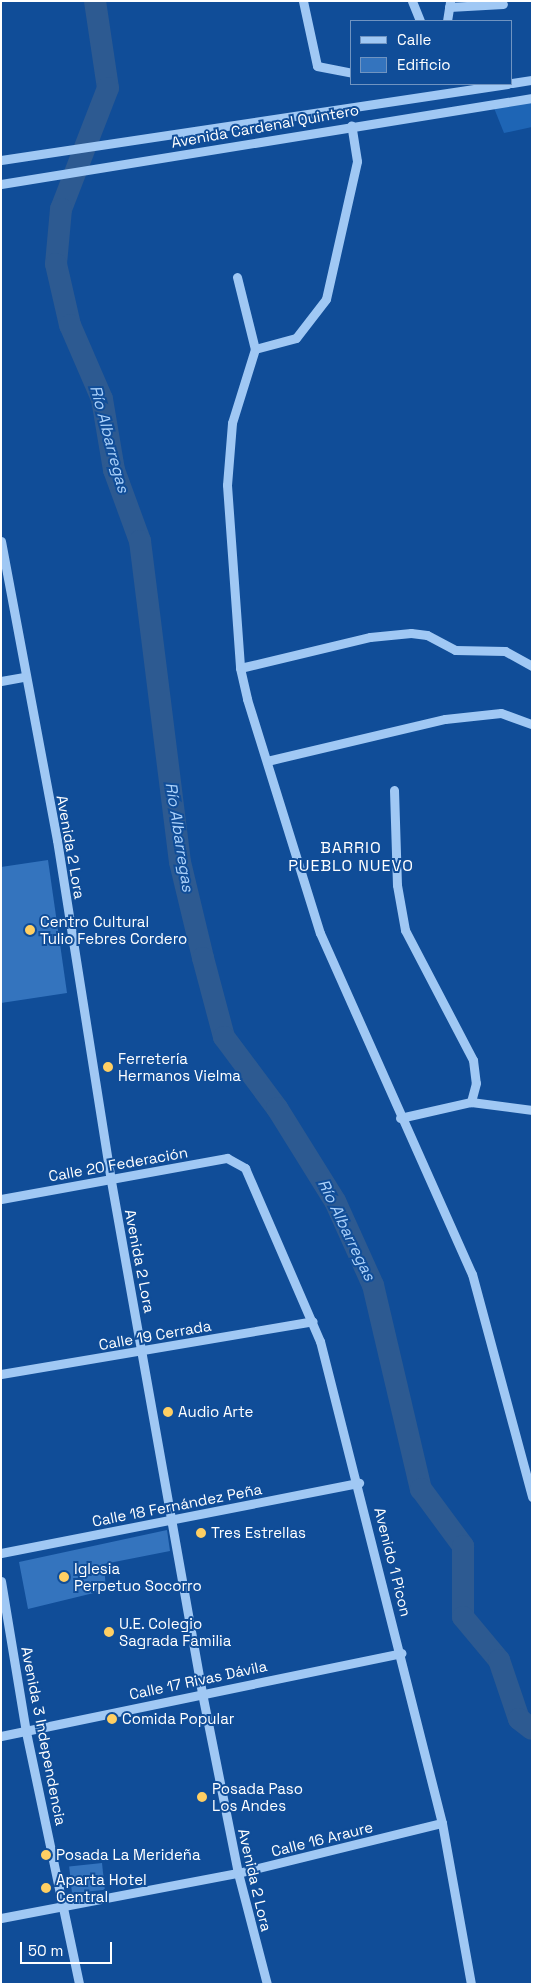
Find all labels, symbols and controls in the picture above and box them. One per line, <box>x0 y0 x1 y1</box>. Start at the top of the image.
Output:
legend <box>350 20 513 85</box>
text: Calle <box>397 30 432 49</box>
text: Edificio <box>397 55 451 74</box>
street label: Avenida Cardenal Quintero <box>170 101 360 151</box>
water label: Río Albarregas <box>85 383 133 495</box>
water label: Río Albarregas <box>161 781 197 893</box>
street label: Avenida 2 Lora <box>53 794 89 900</box>
district label: BARRIO PUEBLO NUEVO <box>287 838 415 876</box>
place label: Centro Cultural Tulio Febres Cordero <box>40 912 187 947</box>
marker: Centro Cultural Tulio Febres Cordero <box>24 924 36 936</box>
place label: Ferretería Hermanos Vielma <box>118 1049 241 1084</box>
marker: Ferretería Hermanos Vielma <box>102 1061 114 1073</box>
street label: Calle 20 Federación <box>47 1143 189 1185</box>
water label: Río Albarregas <box>313 1176 379 1284</box>
street label: Avenida 2 Lora <box>121 1208 159 1314</box>
street label: Calle 19 Cerrada <box>97 1316 213 1354</box>
place label: Audio Arte <box>178 1403 254 1421</box>
marker: Audio Arte <box>162 1406 174 1418</box>
street label: Calle 18 Fernández Peña <box>90 1480 264 1530</box>
street label: Avenido 1 Picon <box>371 1506 415 1618</box>
place label: Tres Estrellas <box>211 1524 306 1542</box>
marker: Tres Estrellas <box>195 1527 207 1539</box>
place label: Iglesia Perpetuo Socorro <box>74 1559 202 1594</box>
marker: Iglesia Perpetuo Socorro <box>58 1571 70 1583</box>
place label: U.E. Colegio Sagrada Familia <box>119 1614 231 1649</box>
marker: U.E. Colegio Sagrada Familia <box>103 1626 115 1638</box>
street label: Avenida 3 Independencia <box>18 1645 70 1827</box>
street label: Calle 17 Rivas Dávila <box>127 1657 269 1703</box>
place label: Comida Popular <box>122 1710 234 1728</box>
marker: Comida Popular <box>106 1713 118 1725</box>
place label: Posada Paso Los Andes <box>212 1779 303 1814</box>
marker: Posada Paso Los Andes <box>196 1791 208 1803</box>
street label: Calle 16 Araure <box>269 1818 375 1860</box>
street label: Avenida 2 Lora <box>234 1827 276 1933</box>
place label: Posada La Merideña <box>56 1846 201 1864</box>
marker: Posada La Merideña <box>40 1849 52 1861</box>
place label: Aparta Hotel Central <box>56 1870 147 1905</box>
marker: Aparta Hotel Central <box>40 1882 52 1894</box>
scale bar <box>22 1932 115 1964</box>
text: 50 m <box>28 1941 63 1960</box>

